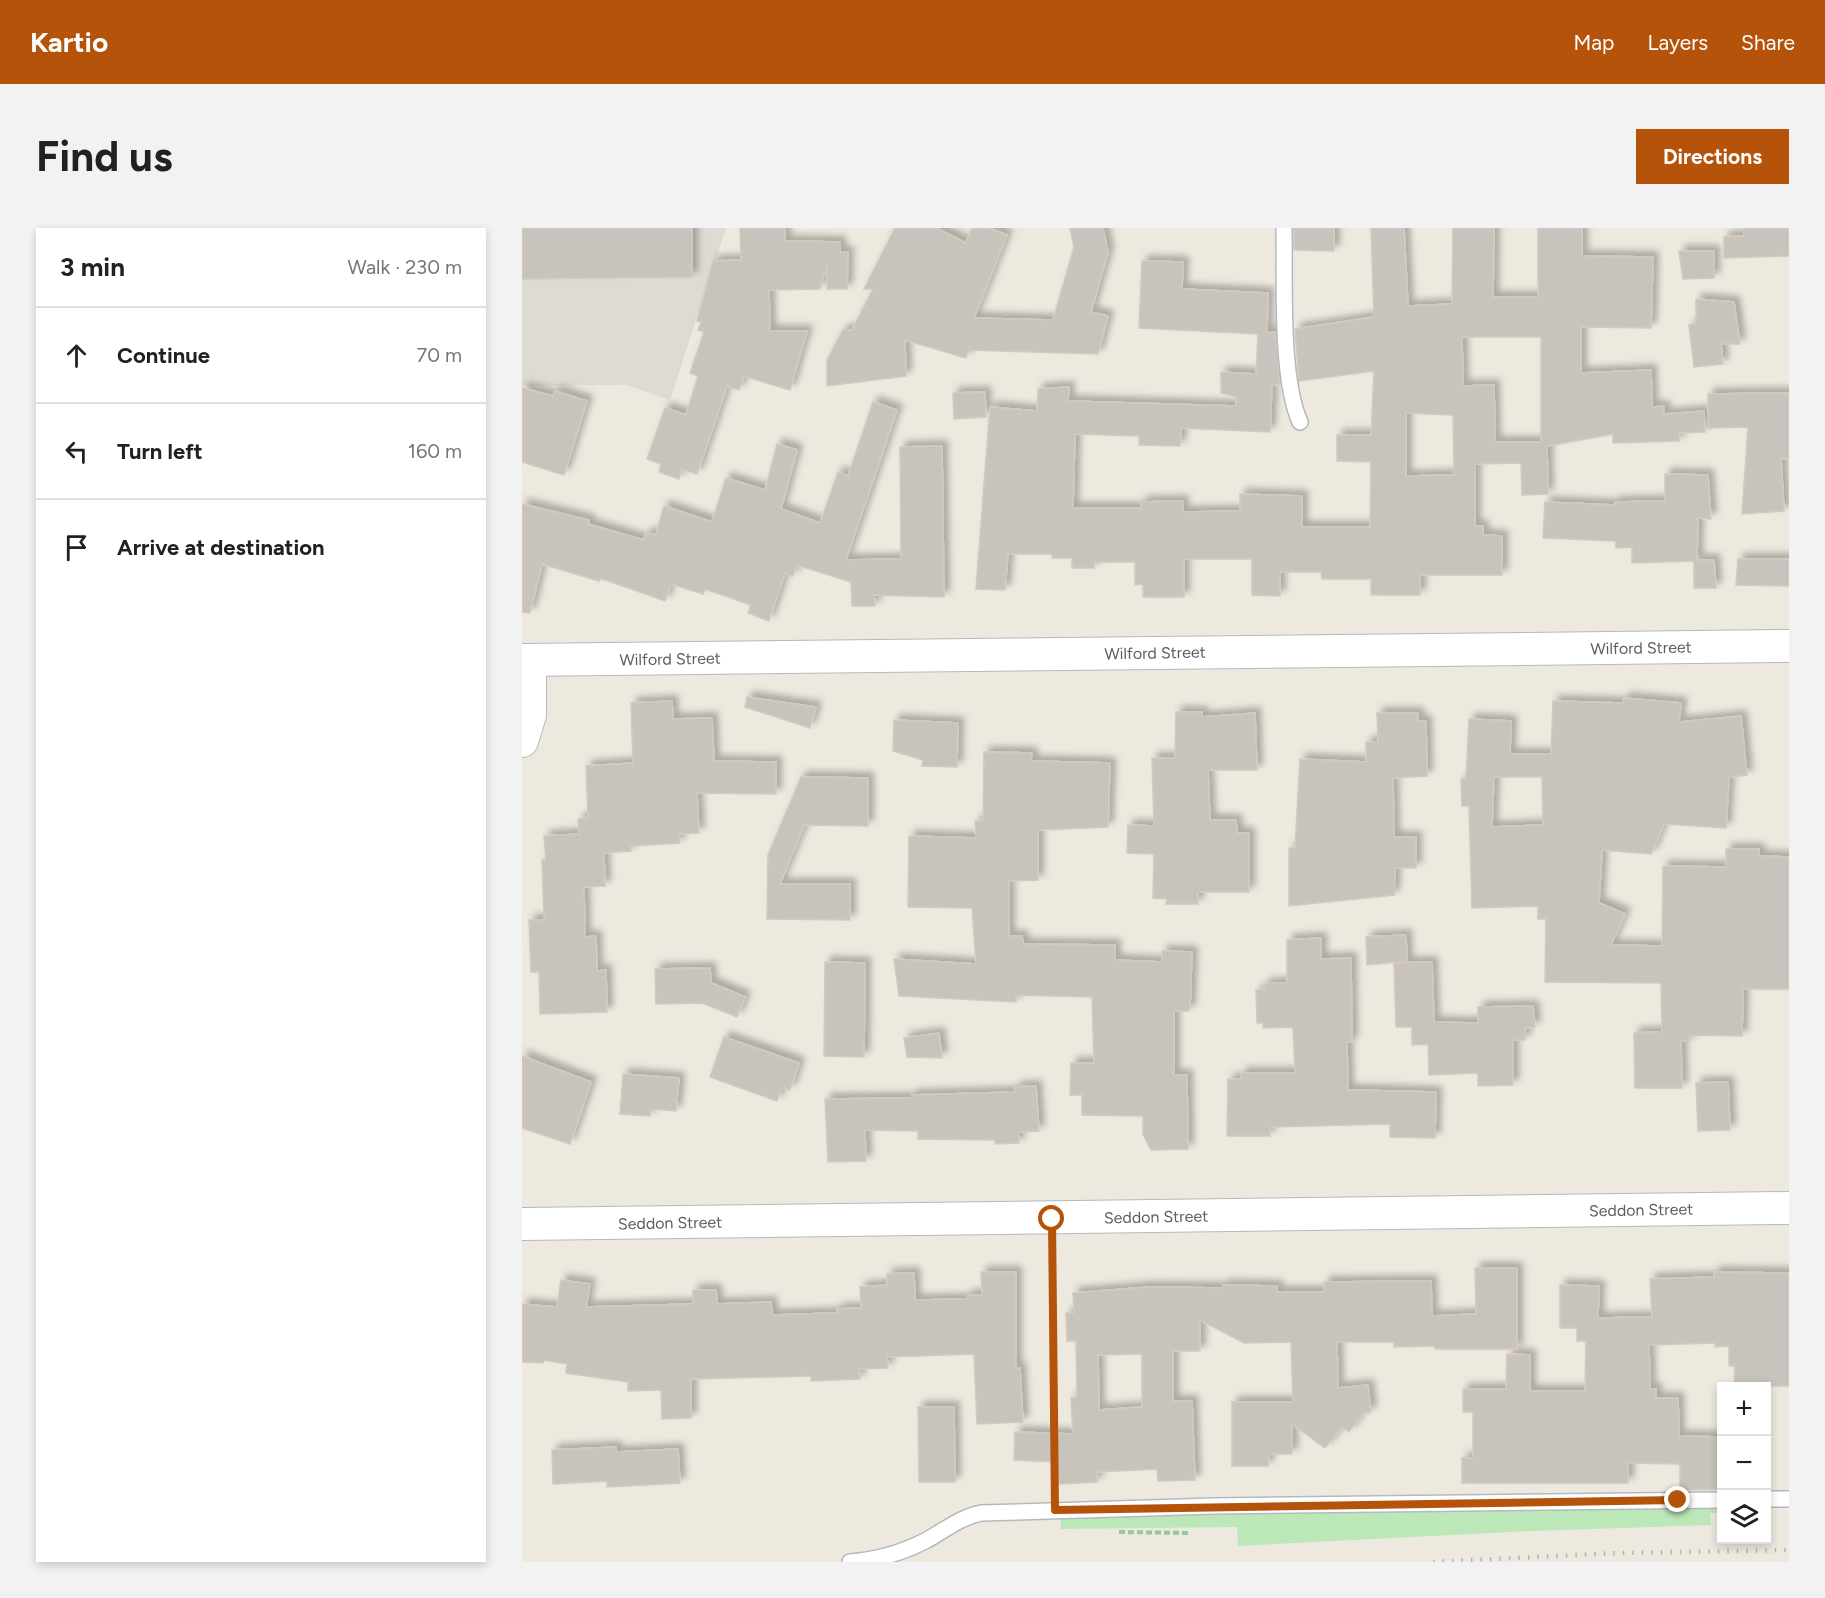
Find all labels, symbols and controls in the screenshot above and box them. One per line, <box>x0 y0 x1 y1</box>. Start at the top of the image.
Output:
text: Kartio <box>30 25 108 59</box>
text: Map <box>1574 30 1614 55</box>
text: Layers <box>1647 30 1708 55</box>
text: Share <box>1741 30 1795 55</box>
button: Directions <box>1636 129 1789 184</box>
text: Find us <box>36 131 173 182</box>
text: 3 min <box>60 251 125 283</box>
text: Walk · 230 m <box>348 255 462 279</box>
icon: ahead <box>60 339 93 372</box>
text: Continue <box>117 342 210 369</box>
text: 70 m <box>416 343 462 367</box>
icon: left <box>60 435 93 468</box>
text: Turn left <box>117 438 203 465</box>
text: 160 m <box>408 439 462 463</box>
icon: arrive <box>60 531 93 564</box>
text: Arrive at destination <box>117 534 325 561</box>
street label: Wilford Street <box>1590 638 1692 658</box>
street label: Wilford Street <box>1104 643 1206 663</box>
street label: Wilford Street <box>619 649 721 669</box>
street label: Seddon Street <box>1589 1200 1693 1220</box>
route start <box>1038 1205 1064 1231</box>
street label: Seddon Street <box>1104 1207 1208 1227</box>
street label: Seddon Street <box>618 1213 722 1233</box>
map controls <box>1717 1382 1771 1544</box>
button: + <box>1717 1382 1771 1436</box>
button: − <box>1717 1436 1771 1490</box>
route end <box>1664 1486 1690 1512</box>
button: layers <box>1717 1490 1771 1544</box>

